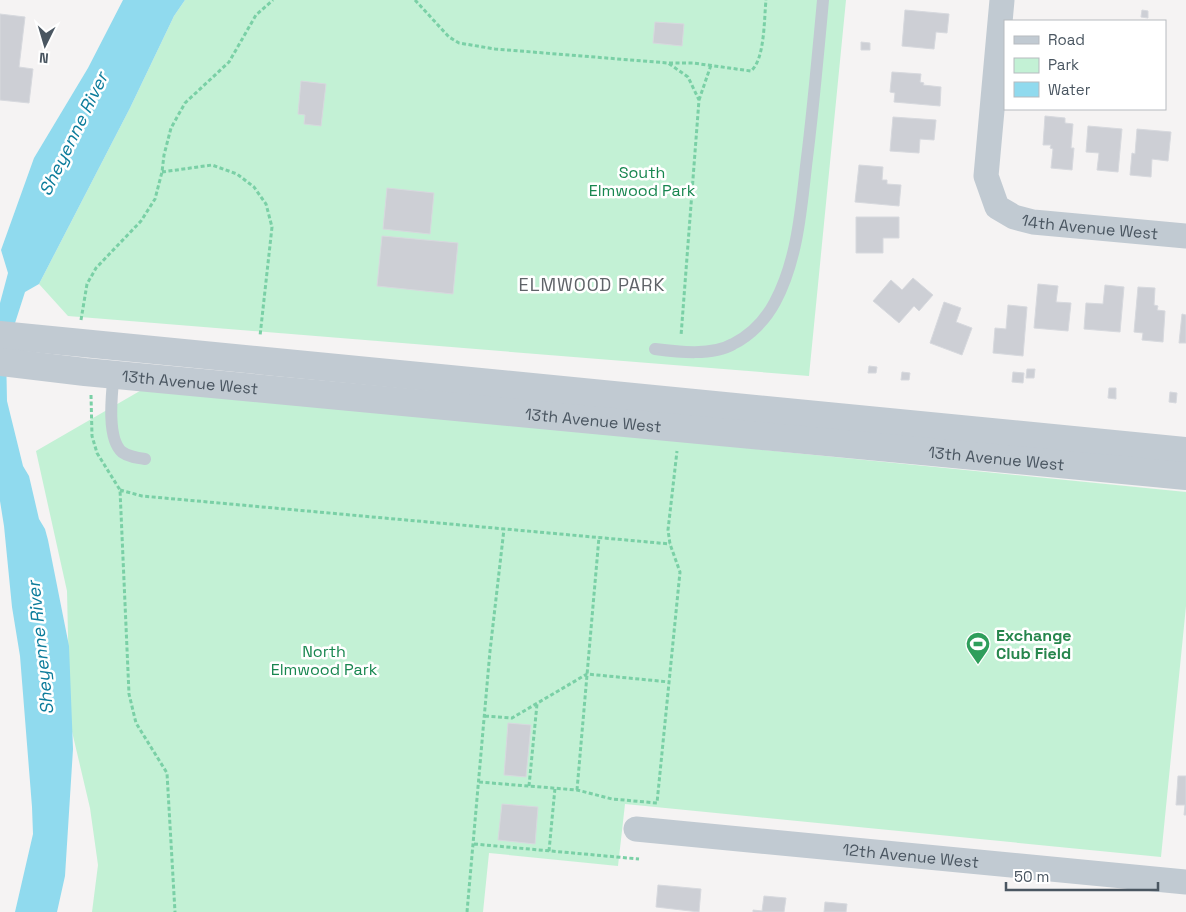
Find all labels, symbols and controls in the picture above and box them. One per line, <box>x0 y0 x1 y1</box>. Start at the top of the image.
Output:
north arrow <box>20 20 70 70</box>
legend <box>1004 20 1166 110</box>
text: Road <box>1048 30 1085 49</box>
text: N <box>38 49 49 67</box>
text: Park <box>1048 55 1079 74</box>
water label: Sheyenne River <box>33 67 114 199</box>
text: Water <box>1048 80 1091 99</box>
park label: South Elmwood Park <box>589 162 696 201</box>
street label: 14th Avenue West <box>1019 209 1159 244</box>
district label: ELMWOOD PARK <box>519 273 665 296</box>
street label: 13th Avenue West <box>121 365 259 399</box>
street label: 13th Avenue West <box>524 403 662 437</box>
street label: 13th Avenue West <box>927 441 1066 475</box>
water label: Sheyenne River <box>21 578 58 716</box>
place label: Exchange Club Field <box>996 625 1072 664</box>
sports icon: Exchange Club Field <box>965 631 991 665</box>
park label: North Elmwood Park <box>271 641 378 680</box>
street label: 12th Avenue West <box>842 838 980 872</box>
scale bar <box>1006 860 1158 892</box>
text: 50 m <box>1014 867 1049 886</box>

